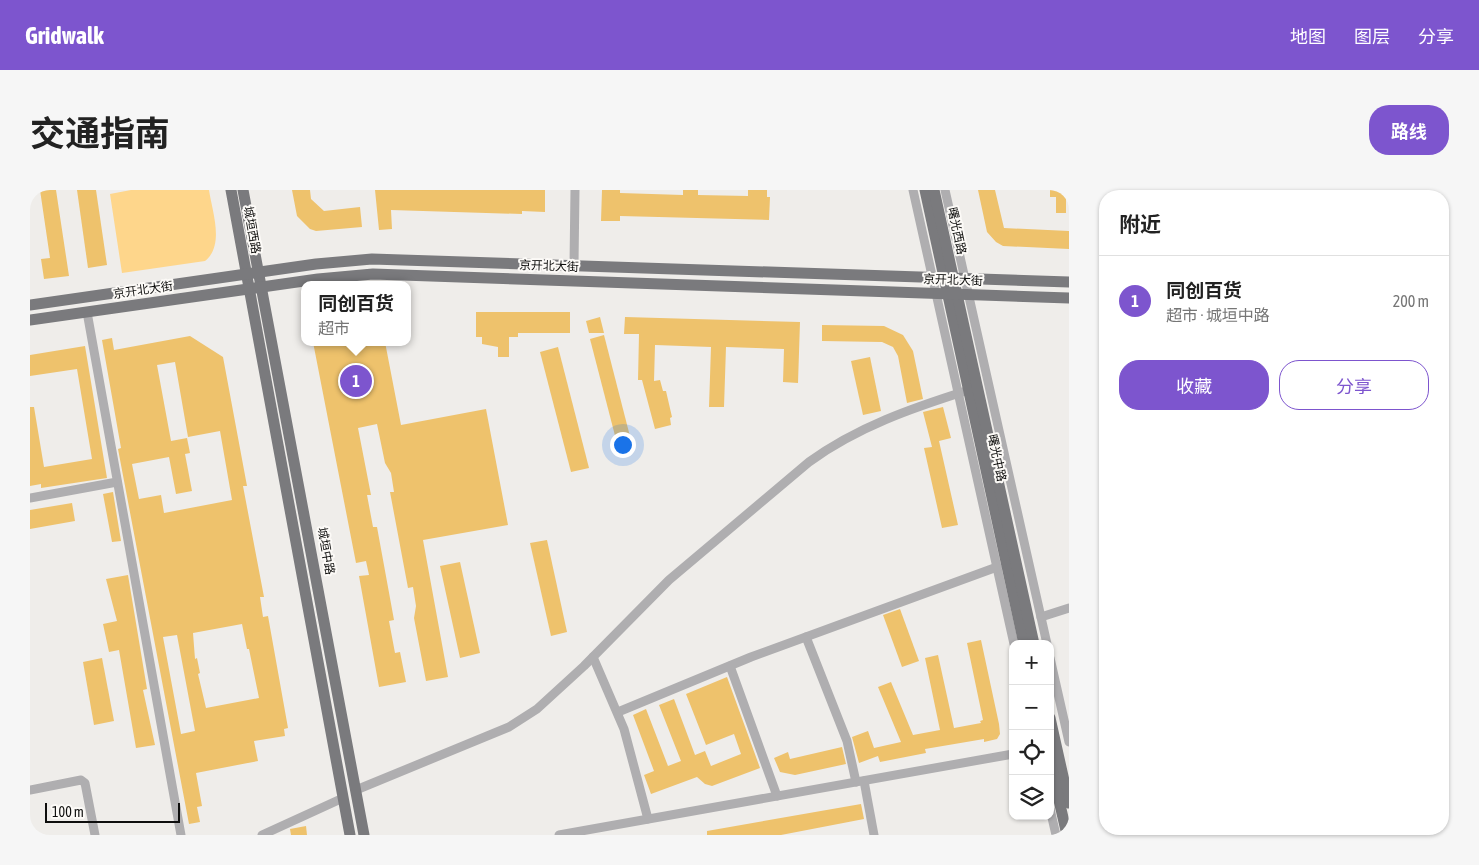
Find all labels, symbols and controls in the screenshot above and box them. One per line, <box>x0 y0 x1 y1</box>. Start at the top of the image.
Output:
text: Gridwalk <box>25 22 104 49</box>
text: 地图 <box>1290 26 1326 47</box>
text: 图层 <box>1354 26 1390 47</box>
text: 分享 <box>1418 26 1454 47</box>
button: 路线 <box>1369 105 1449 155</box>
text: 交通指南 <box>30 113 170 153</box>
street label: 城垣西路 <box>241 205 263 255</box>
street label: 曙光西路 <box>945 206 969 256</box>
text: 附近 <box>1119 212 1161 236</box>
street label: 京开北大街 <box>519 258 579 274</box>
street label: 京开北大街 <box>923 272 983 288</box>
street label: 京开北大街 <box>112 279 174 301</box>
text: 同创百货 <box>1166 279 1242 301</box>
popup <box>301 281 411 346</box>
text: 同创百货 <box>318 292 394 314</box>
text: 1 <box>1131 292 1139 310</box>
text: 200 m <box>1393 292 1429 310</box>
text: 超市 · 城垣中路 <box>1166 306 1270 324</box>
text: 超市 <box>318 319 350 337</box>
button: 收藏 <box>1119 360 1269 410</box>
button: 分享 <box>1279 360 1429 410</box>
pin: 1 <box>340 362 372 400</box>
your location <box>610 432 636 458</box>
street label: 曙光中路 <box>985 433 1009 483</box>
street label: 城垣中路 <box>315 526 337 576</box>
map controls <box>1009 640 1054 820</box>
button: + <box>1009 640 1054 685</box>
button: − <box>1009 685 1054 730</box>
button: locate <box>1009 730 1054 775</box>
button: layers <box>1009 775 1054 820</box>
scale bar <box>45 800 180 823</box>
text: 100 m <box>52 804 84 820</box>

